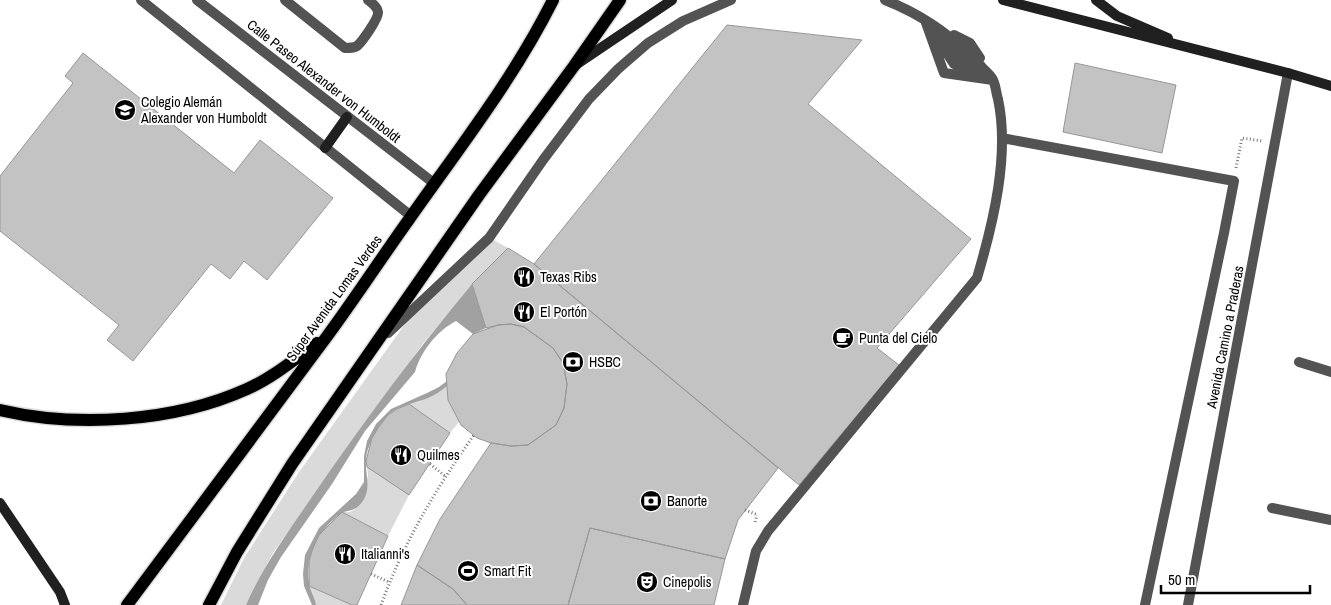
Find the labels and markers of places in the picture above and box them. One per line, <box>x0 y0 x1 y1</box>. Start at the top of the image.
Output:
place label: Colegio Alemán Alexander von Humboldt <box>140 93 267 127</box>
school or university icon: Colegio Alemán Alexander von Humboldt <box>113 98 137 122</box>
restaurant icon: Texas Ribs <box>512 265 536 289</box>
place label: Texas Ribs <box>540 268 597 286</box>
restaurant icon: El Portón <box>512 300 536 324</box>
place label: El Portón <box>540 303 587 321</box>
cafe icon: Punta del Cielo <box>831 326 855 350</box>
place label: Punta del Cielo <box>859 329 938 347</box>
bank icon: HSBC <box>561 350 585 374</box>
place label: HSBC <box>589 353 621 371</box>
restaurant icon: Quilmes <box>389 443 413 467</box>
place label: Quilmes <box>417 446 460 464</box>
bank icon: Banorte <box>639 489 663 513</box>
place label: Banorte <box>667 492 707 510</box>
restaurant icon: Italianni's <box>333 542 357 566</box>
place label: Italianni's <box>361 545 410 563</box>
sports icon: Smart Fit <box>456 559 480 583</box>
place label: Smart Fit <box>484 562 531 580</box>
theatre icon: Cinepolis <box>635 570 659 594</box>
place label: Cinepolis <box>663 573 712 591</box>

